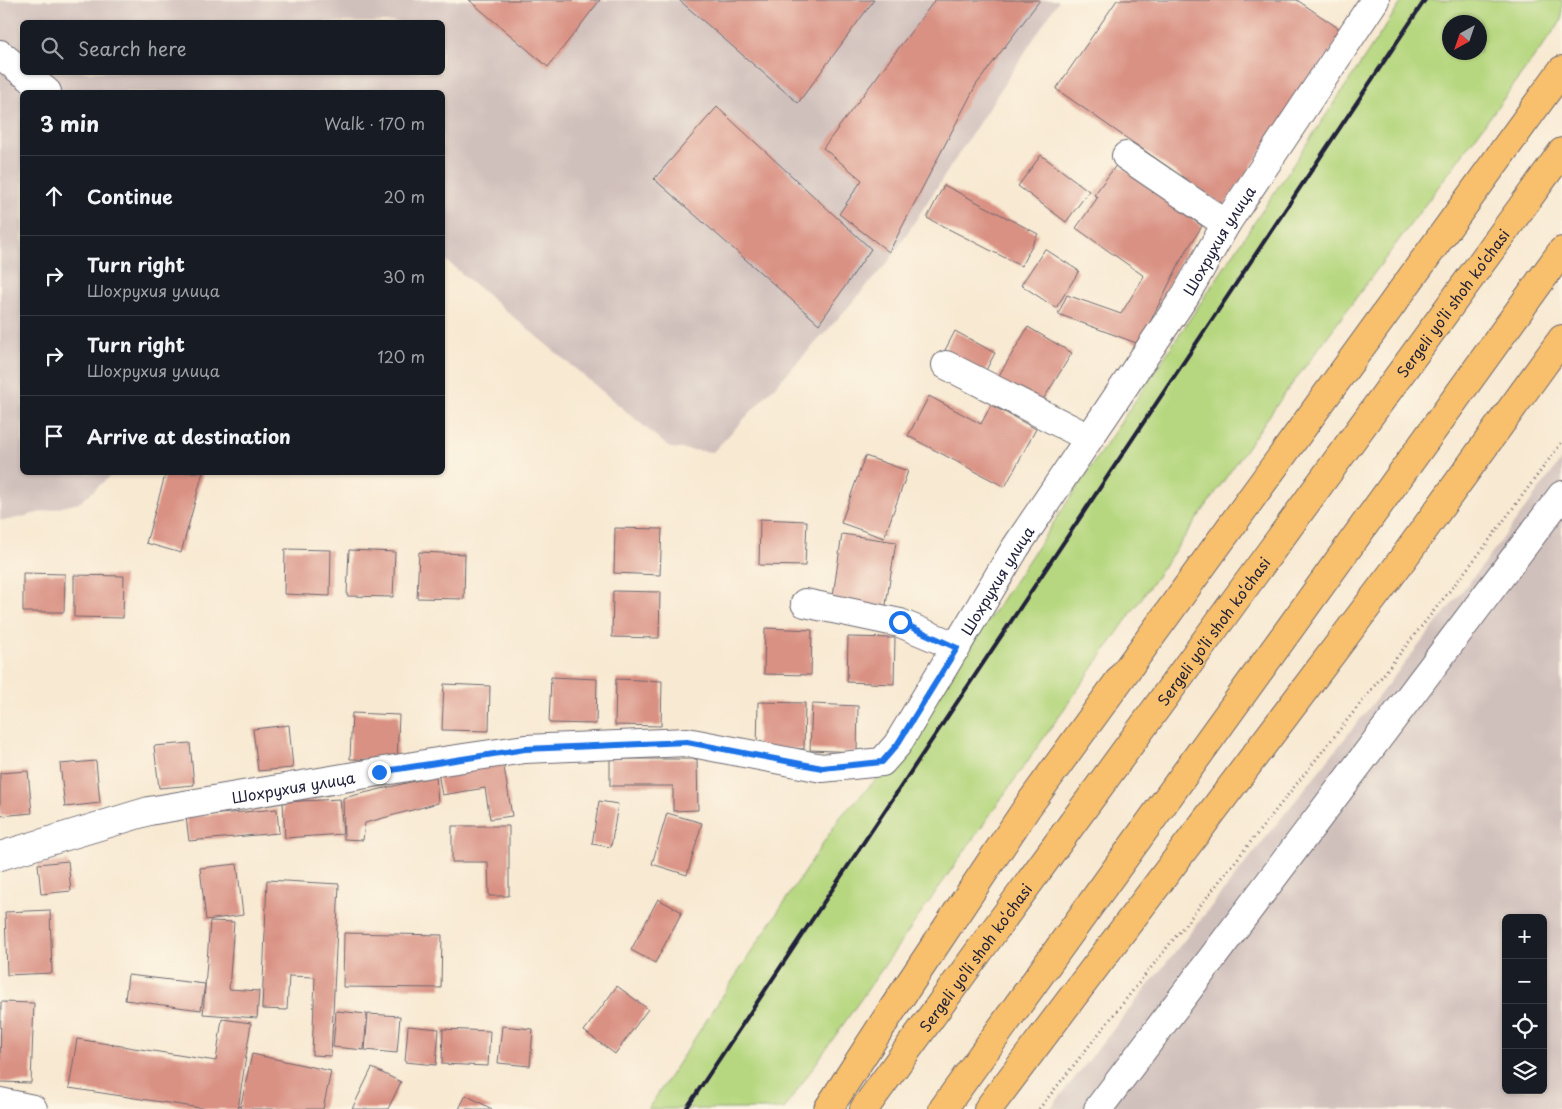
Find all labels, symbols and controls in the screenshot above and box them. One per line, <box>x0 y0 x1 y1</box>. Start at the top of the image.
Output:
north arrow <box>1442 15 1487 60</box>
search box <box>20 20 445 75</box>
icon: search <box>38 34 66 62</box>
text: Search here <box>78 34 187 62</box>
text: 3 min <box>40 107 99 139</box>
text: Walk · 170 m <box>324 111 425 135</box>
street label: Шохрухия улица <box>1176 180 1261 299</box>
icon: ahead <box>40 182 68 210</box>
text: Continue <box>87 182 173 210</box>
text: 20 m <box>384 184 425 208</box>
street label: Sergeli yo‘li shoh ko‘chasi <box>1390 224 1514 382</box>
text: Turn right <box>87 250 185 278</box>
icon: right <box>40 262 68 290</box>
text: 30 m <box>383 264 425 288</box>
text: Шохрухия улица <box>87 278 220 302</box>
text: Turn right <box>87 330 185 358</box>
icon: right <box>40 342 68 370</box>
text: 120 m <box>378 344 425 368</box>
text: Шохрухия улица <box>87 358 220 382</box>
icon: arrive <box>40 422 68 450</box>
text: Arrive at destination <box>87 422 291 450</box>
street label: Шохрухия улица <box>954 520 1039 639</box>
street label: Sergeli yo‘li shoh ko‘chasi <box>1151 552 1275 710</box>
route start <box>889 611 912 634</box>
route end <box>368 761 391 784</box>
street label: Шохрухия улица <box>230 765 357 808</box>
street label: Sergeli yo‘li shoh ko‘chasi <box>913 878 1037 1036</box>
map controls <box>1502 914 1547 1094</box>
button: + <box>1502 914 1547 959</box>
button: − <box>1502 959 1547 1004</box>
button: locate <box>1502 1004 1547 1049</box>
button: layers <box>1502 1049 1547 1094</box>

